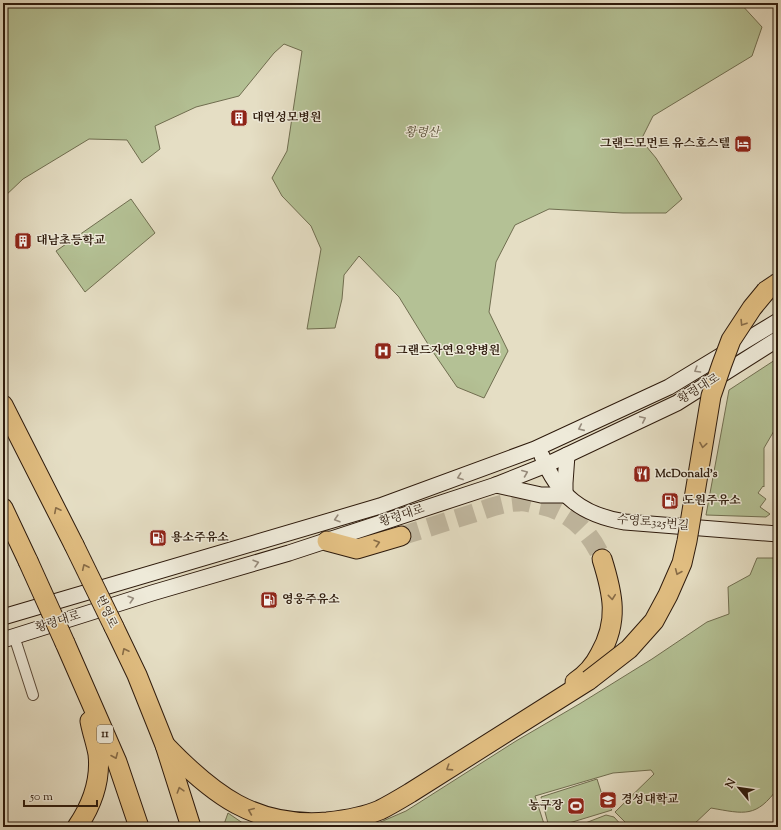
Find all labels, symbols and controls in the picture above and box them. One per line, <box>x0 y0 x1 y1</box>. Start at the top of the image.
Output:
building icon: 대연성모병원 <box>229 108 249 128</box>
place label: 대연성모병원 <box>252 109 322 127</box>
park label: 황령산 <box>405 124 442 142</box>
hotel icon: 그랜드모먼트 유스호스텔 <box>733 134 753 154</box>
place label: 그랜드모먼트 유스호스텔 <box>600 135 730 153</box>
building icon: 대남초등학교 <box>13 231 33 251</box>
place label: 대남초등학교 <box>36 232 106 250</box>
one-way arrow <box>740 319 747 326</box>
hospital icon: 그랜드자연요양병원 <box>373 341 393 361</box>
place label: 그랜드자연요양병원 <box>396 342 500 360</box>
one-way arrow <box>694 366 701 373</box>
street label: 황령대로 <box>675 369 724 409</box>
one-way arrow <box>639 416 647 424</box>
one-way arrow <box>577 423 585 431</box>
one-way arrow <box>699 442 708 448</box>
restaurant icon: McDonald's <box>632 464 652 484</box>
place label: McDonald's <box>654 465 718 483</box>
one-way arrow <box>521 470 529 478</box>
one-way arrow <box>457 472 464 480</box>
fuel station icon: 도원주유소 <box>660 491 680 511</box>
place label: 도원주유소 <box>683 492 741 510</box>
street label: 황령대로 <box>377 500 427 532</box>
one-way arrow <box>54 507 61 514</box>
street label: 수영로325번길 <box>616 511 690 535</box>
one-way arrow <box>334 514 341 523</box>
fuel station icon: 용소주유소 <box>148 528 168 548</box>
place label: 용소주유소 <box>171 529 229 547</box>
one-way arrow <box>374 539 381 548</box>
one-way arrow <box>252 559 259 568</box>
one-way arrow <box>82 564 90 571</box>
one-way arrow <box>675 568 683 576</box>
fuel station icon: 영웅주유소 <box>259 590 279 610</box>
place label: 영웅주유소 <box>282 591 340 609</box>
street label: 번영로 <box>90 592 122 632</box>
one-way arrow <box>607 594 616 600</box>
one-way arrow <box>127 595 134 604</box>
street label: 황령대로 <box>33 606 83 637</box>
one-way arrow <box>122 648 130 655</box>
road number: 11 <box>97 725 113 743</box>
one-way arrow <box>110 753 118 760</box>
one-way arrow <box>447 763 454 770</box>
north arrow <box>719 768 759 808</box>
text: N <box>722 776 740 792</box>
scale bar <box>24 782 97 808</box>
one-way arrow <box>176 786 184 793</box>
text: 50 m <box>29 788 53 806</box>
school or university icon: 경성대학교 <box>598 790 618 810</box>
place label: 경성대학교 <box>621 791 679 809</box>
sports icon: 농구장 <box>566 796 586 816</box>
place label: 농구장 <box>528 797 563 815</box>
one-way arrow <box>247 808 255 816</box>

